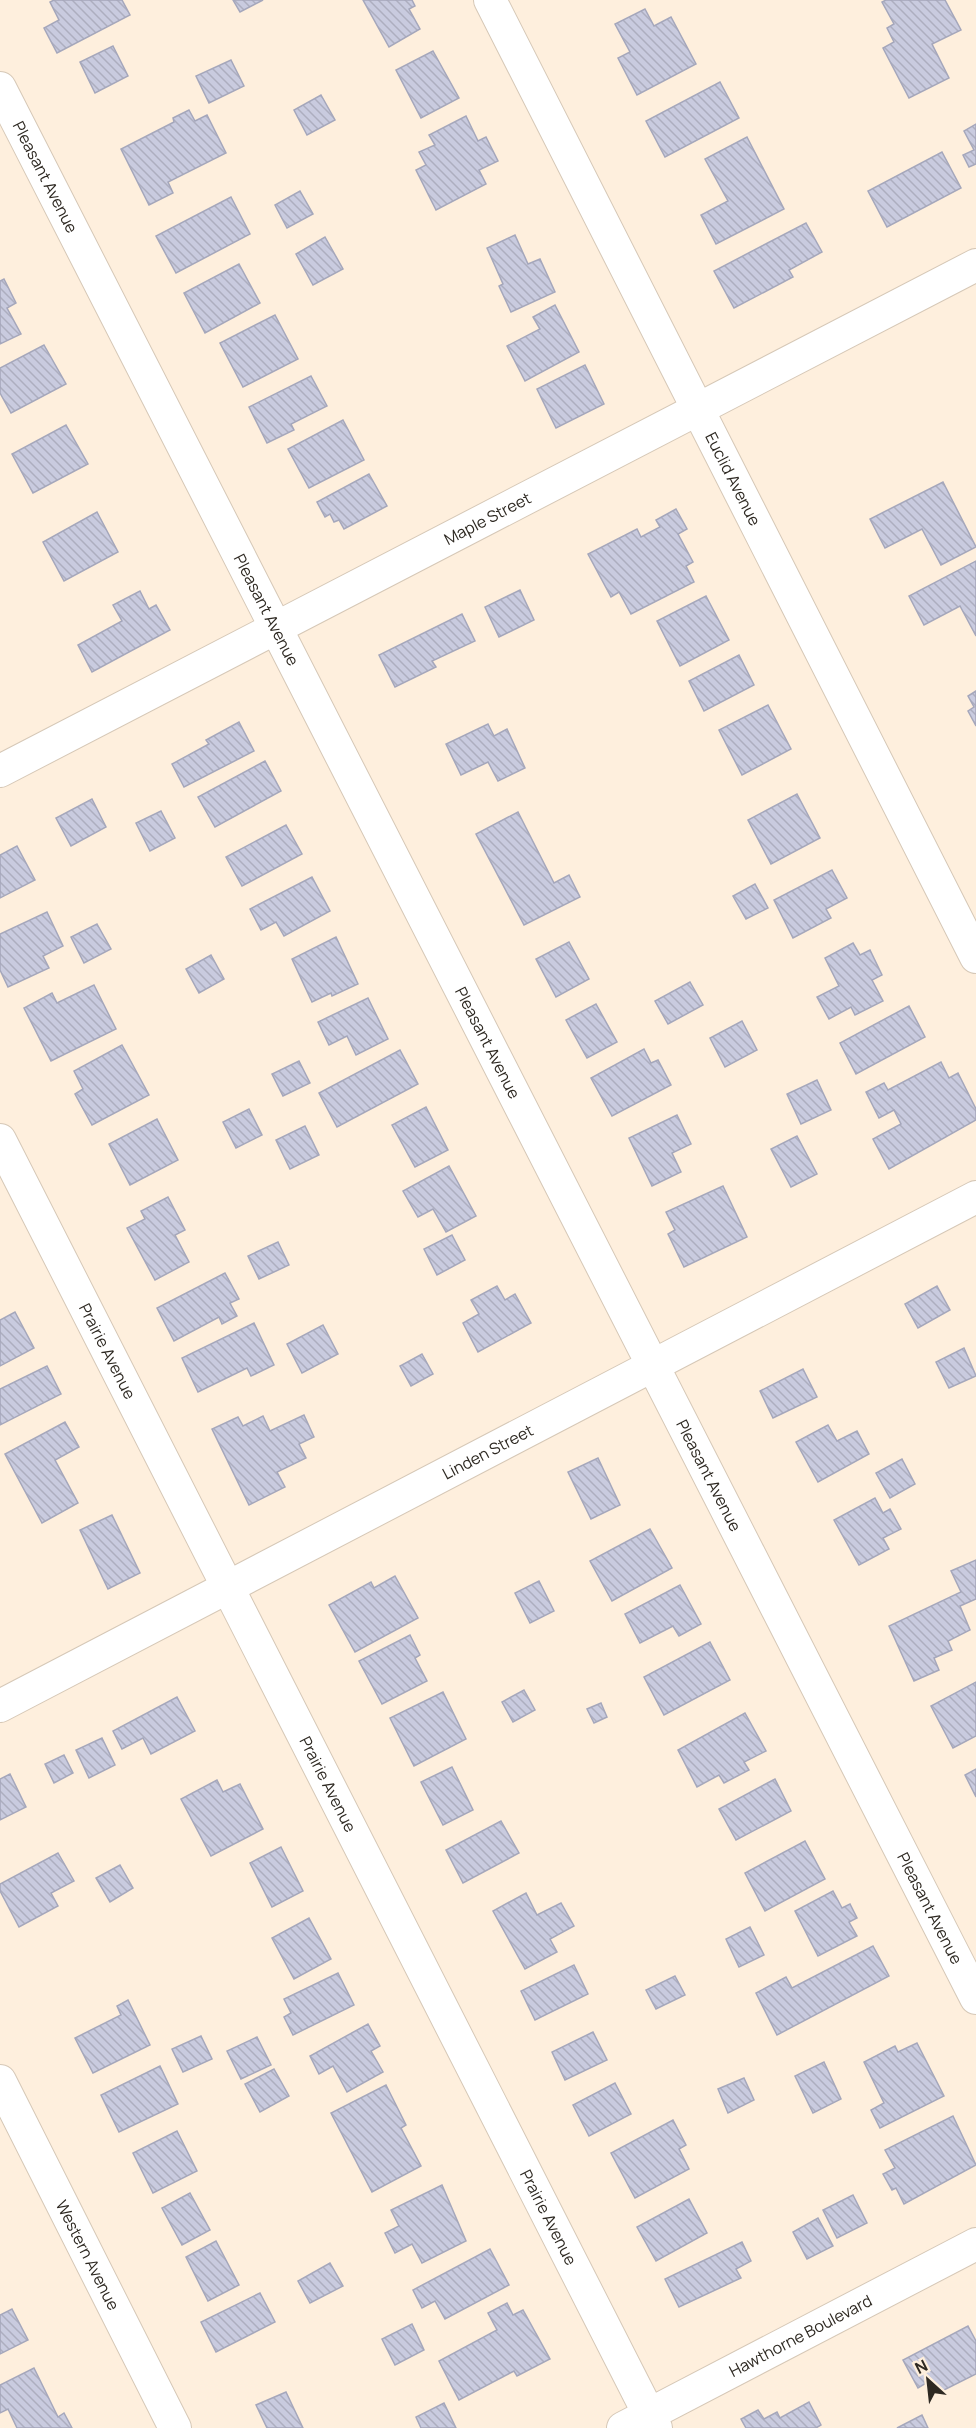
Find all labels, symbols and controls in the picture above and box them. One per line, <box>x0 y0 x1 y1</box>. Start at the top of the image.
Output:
street label: Pleasant Avenue <box>8 117 83 237</box>
street label: Euclid Avenue <box>700 428 766 529</box>
street label: Maple Street <box>440 487 535 550</box>
street label: Pleasant Avenue <box>229 550 304 669</box>
street label: Pleasant Avenue <box>450 983 526 1102</box>
street label: Prairie Avenue <box>74 1300 141 1403</box>
street label: Pleasant Avenue <box>671 1416 747 1535</box>
street label: Linden Street <box>438 1419 537 1484</box>
street label: Prairie Avenue <box>295 1733 362 1836</box>
street label: Pleasant Avenue <box>892 1848 968 1968</box>
street label: Prairie Avenue <box>515 2166 582 2269</box>
street label: Western Avenue <box>51 2196 125 2314</box>
street label: Hawthorne Boulevard <box>725 2289 876 2382</box>
north arrow <box>898 2350 958 2410</box>
text: N <box>911 2354 931 2379</box>

